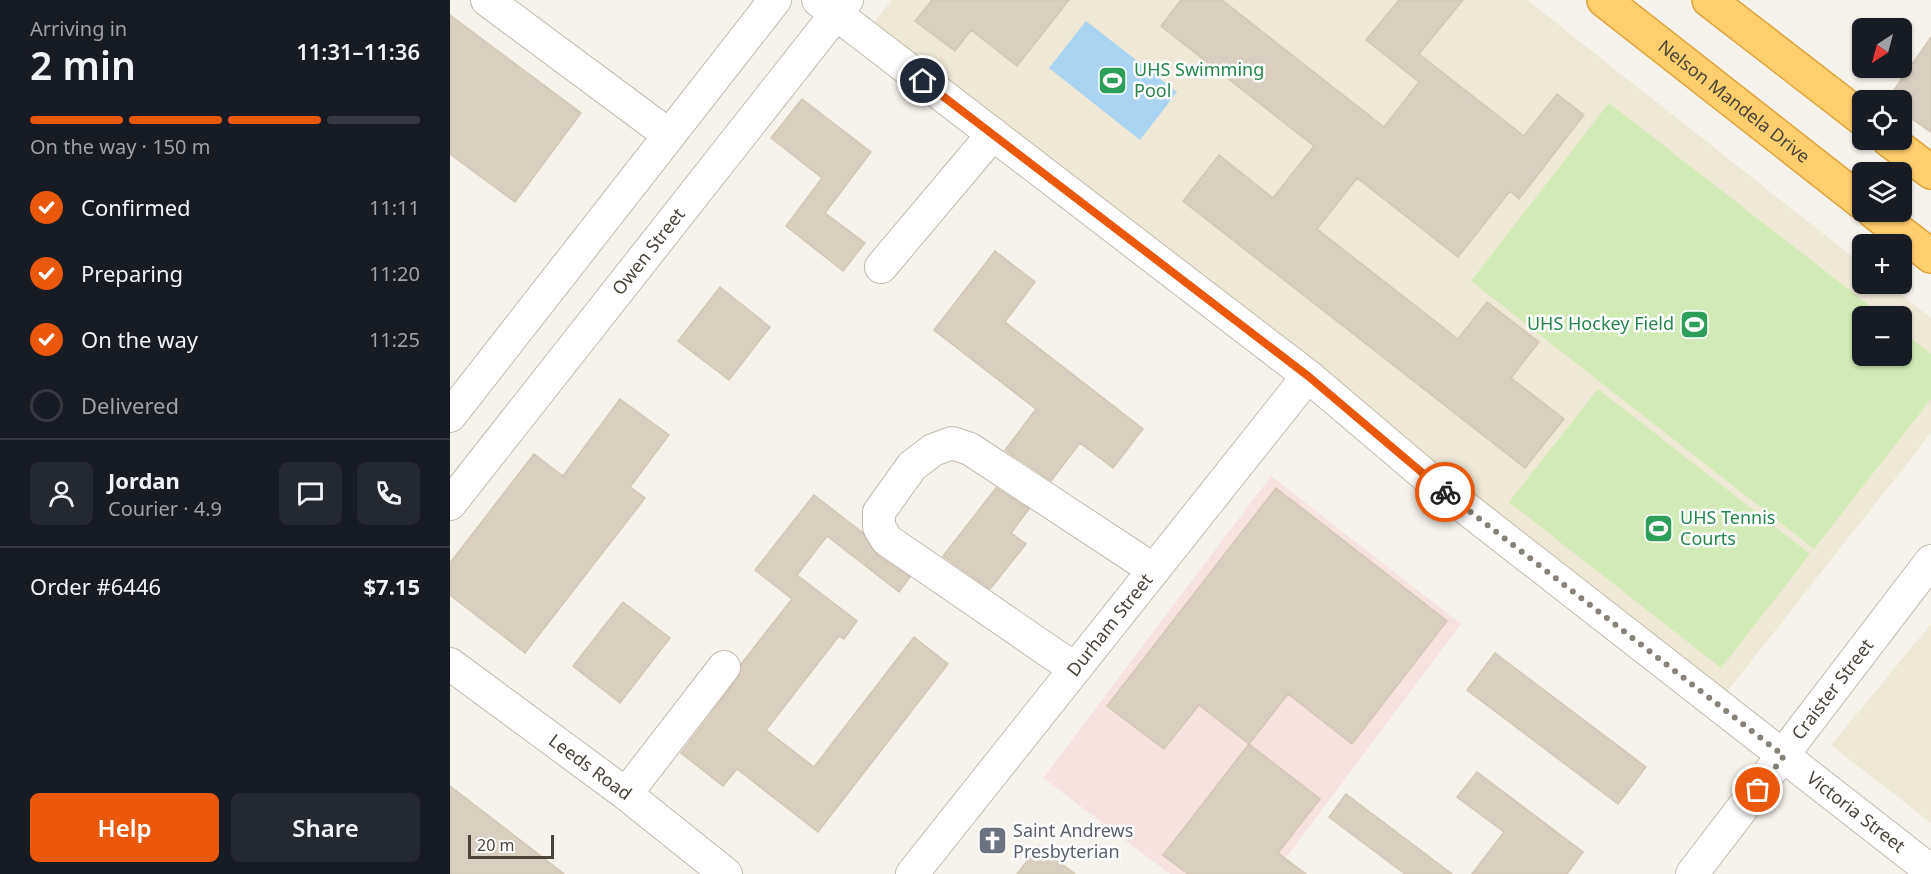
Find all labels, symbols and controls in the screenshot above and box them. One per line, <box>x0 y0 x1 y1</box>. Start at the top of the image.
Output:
text: Arriving in <box>30 15 127 42</box>
north arrow <box>1852 18 1912 78</box>
map controls <box>1852 18 1912 366</box>
street label: Nelson Mandela Drive <box>1654 34 1815 168</box>
text: 11:31–11:36 <box>296 36 420 66</box>
text: 2 min <box>30 38 136 91</box>
pin <box>897 55 948 106</box>
place label: UHS Swimming Pool <box>1134 57 1264 102</box>
icon: home <box>906 64 939 97</box>
sports icon: UHS Swimming Pool <box>1097 64 1129 96</box>
button: locate <box>1852 90 1912 150</box>
text: On the way · 150 m <box>30 133 210 160</box>
button: layers <box>1852 162 1912 222</box>
icon: check <box>30 191 63 224</box>
text: Confirmed <box>81 192 191 222</box>
text: 11:11 <box>369 194 420 221</box>
street label: Owen Street <box>606 202 690 300</box>
button: + <box>1852 234 1912 294</box>
icon: check <box>30 257 63 290</box>
text: Preparing <box>81 258 183 288</box>
text: 11:20 <box>369 260 420 287</box>
button: − <box>1852 306 1912 366</box>
sports icon: UHS Hockey Field <box>1679 308 1711 340</box>
place label: UHS Hockey Field <box>1527 311 1674 335</box>
icon: check <box>30 323 63 356</box>
text: On the way <box>81 324 198 354</box>
text: 11:25 <box>369 326 420 353</box>
text: Delivered <box>81 390 179 420</box>
button: person <box>30 462 93 525</box>
button: chat <box>279 462 342 525</box>
button: phone <box>357 462 420 525</box>
courier <box>1415 462 1475 522</box>
text: Jordan <box>108 465 180 495</box>
icon: bike <box>1429 476 1462 509</box>
text: Courier · 4.9 <box>108 495 222 522</box>
place label: UHS Tennis Courts <box>1680 505 1775 550</box>
sports icon: UHS Tennis Courts <box>1643 512 1675 544</box>
street label: Durham Street <box>1061 568 1158 681</box>
text: Order #6446 <box>30 571 161 601</box>
text: $7.15 <box>363 571 420 601</box>
street label: Craister Street <box>1786 633 1879 744</box>
street label: Leeds Road <box>544 728 637 805</box>
pin <box>1732 764 1783 815</box>
street label: Victoria Street <box>1802 766 1911 858</box>
icon: bag <box>1741 773 1774 806</box>
button: Help <box>30 793 219 862</box>
button: Share <box>231 793 420 862</box>
place label: Saint Andrews Presbyterian <box>1013 818 1133 863</box>
church icon: Saint Andrews Presbyterian <box>976 825 1008 857</box>
scale bar <box>468 832 554 860</box>
text: 20 m <box>477 834 514 856</box>

